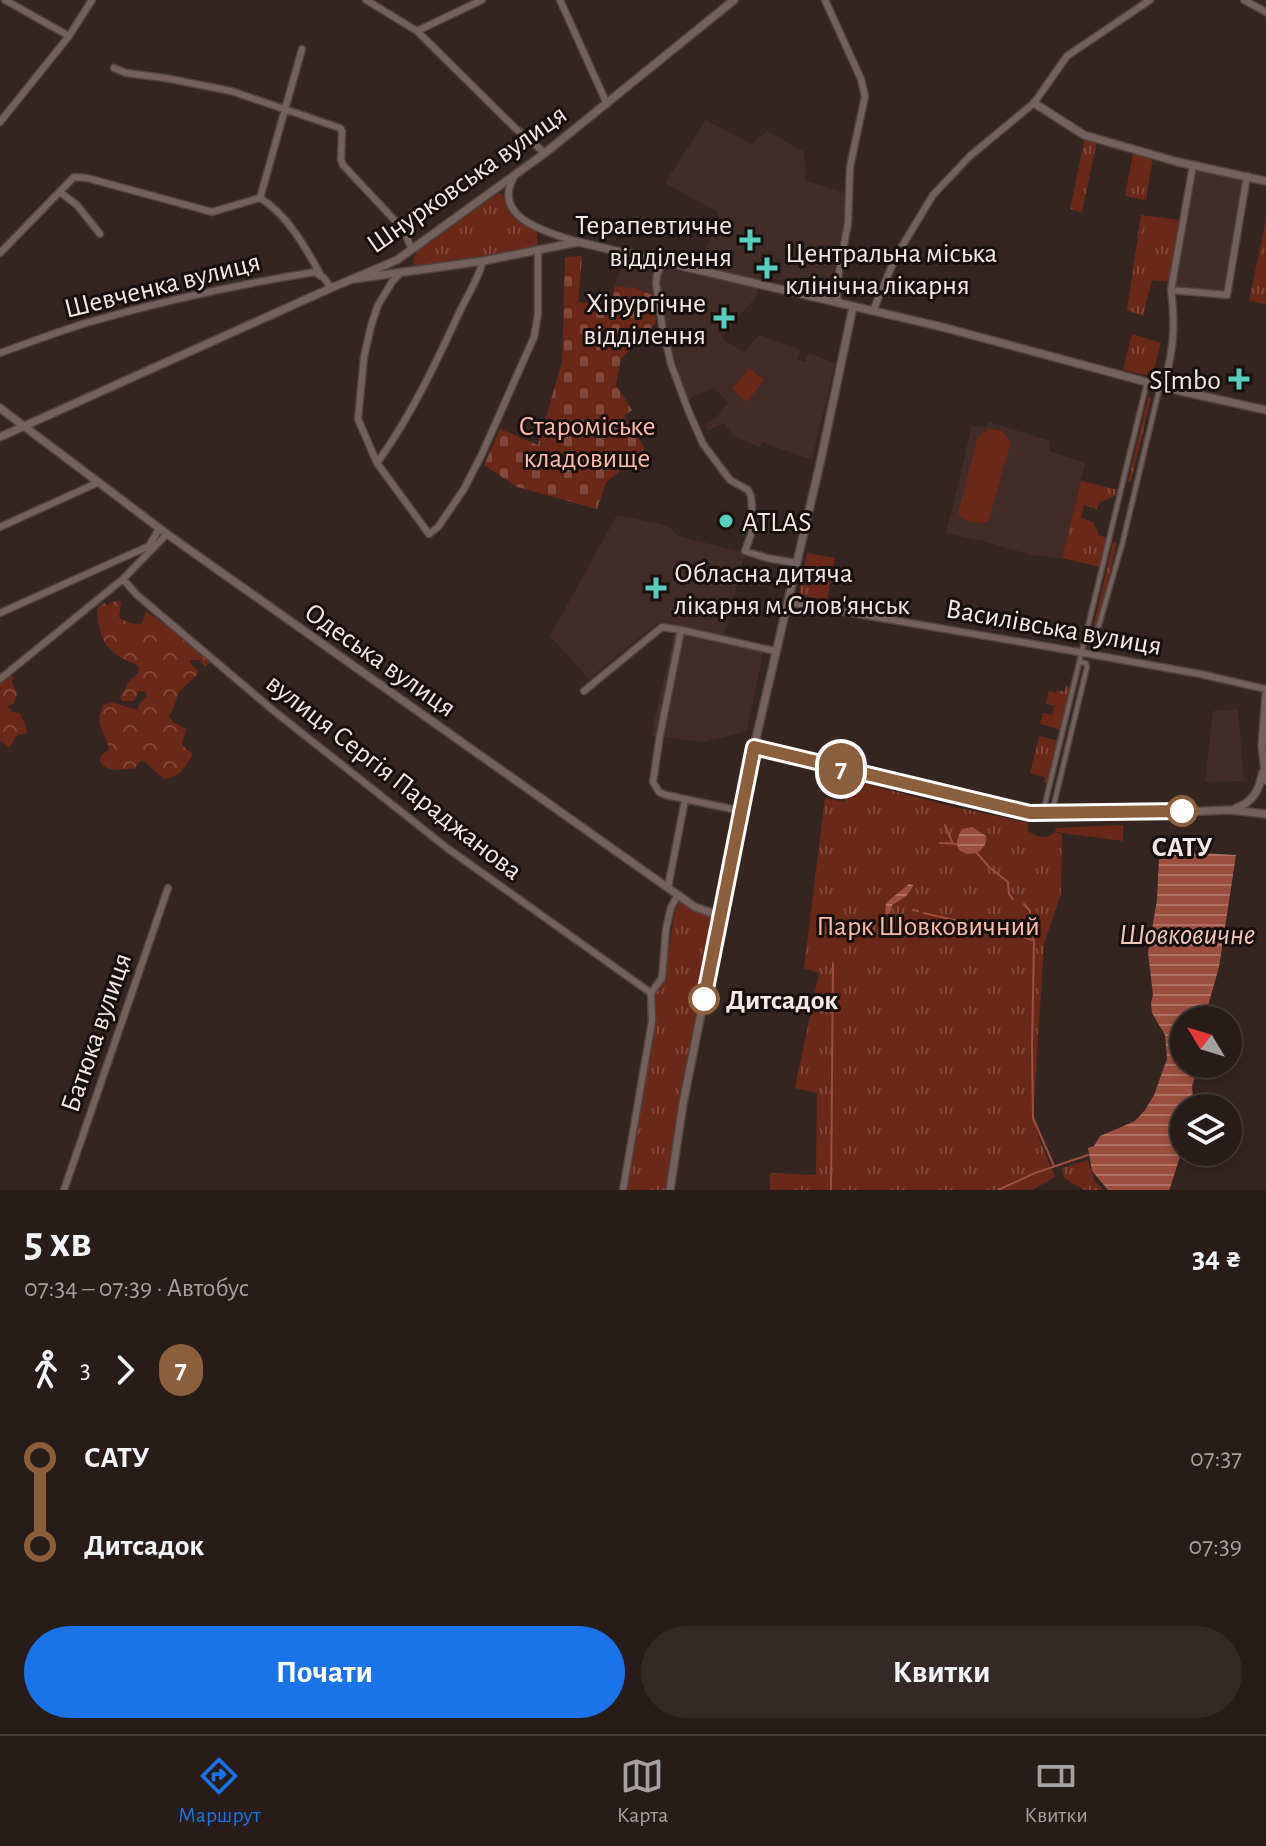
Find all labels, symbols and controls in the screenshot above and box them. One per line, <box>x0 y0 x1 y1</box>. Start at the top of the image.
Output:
street label: Шнурковська вулиця <box>362 100 572 259</box>
place label: Терапевтичне відділення <box>575 212 732 272</box>
marker: Терапевтичне відділення <box>739 229 761 251</box>
place label: Центральна міська клінічна лікарня <box>785 240 998 300</box>
street label: Шевченка вулиця <box>62 248 263 324</box>
marker: Центральна міська клінічна лікарня <box>756 257 778 279</box>
place label: Хірургічне відділення <box>583 290 706 350</box>
marker: Хірургічне відділення <box>713 307 735 329</box>
place label: S[mbo <box>1149 367 1221 395</box>
marker: S[mbo <box>1228 368 1250 390</box>
park label: Староміське кладовище <box>518 413 656 473</box>
place label: ATLAS <box>742 509 811 537</box>
marker: ATLAS <box>717 512 735 530</box>
place label: Обласна дитяча лікарня м.Слов'янськ <box>674 560 910 620</box>
marker: Обласна дитяча лікарня м.Слов'янськ <box>645 577 667 599</box>
street label: Василівська вулиця <box>944 595 1164 661</box>
street label: Одеська вулиця <box>299 598 461 723</box>
street label: вулиця Сергія Параджанова <box>261 669 527 886</box>
line badge: 7 <box>815 743 867 795</box>
text: 7 <box>835 755 847 783</box>
marker: САТУ <box>1167 796 1197 826</box>
place label: САТУ <box>1151 834 1213 862</box>
park label: Парк Шовковичний <box>816 913 1040 941</box>
water label: Шовковичне <box>1119 920 1255 950</box>
street label: Батюка вулиця <box>57 949 137 1116</box>
marker: Дитсадок <box>689 984 719 1014</box>
place label: Дитсадок <box>726 987 838 1015</box>
north arrow <box>1170 1006 1242 1078</box>
map controls <box>1170 1006 1242 1166</box>
button: layers <box>1170 1094 1242 1166</box>
text: 5 хв <box>24 1221 92 1265</box>
text: 34 ₴ <box>1192 1243 1242 1273</box>
text: 07:34 – 07:39 · Автобус <box>24 1275 249 1301</box>
icon: walk <box>24 1348 68 1392</box>
icon: forward <box>103 1348 147 1392</box>
text: 7 <box>175 1356 187 1384</box>
text: 3 <box>80 1357 91 1383</box>
text: САТУ <box>84 1443 149 1473</box>
text: 07:37 <box>1190 1445 1242 1471</box>
text: Дитсадок <box>84 1531 204 1561</box>
text: 07:39 <box>1189 1533 1242 1559</box>
button: Почати <box>24 1626 625 1718</box>
button: Квитки <box>641 1626 1242 1718</box>
tab: Маршрут <box>178 1754 261 1828</box>
tab: Карта <box>617 1754 668 1828</box>
tab: Квитки <box>1024 1754 1088 1828</box>

